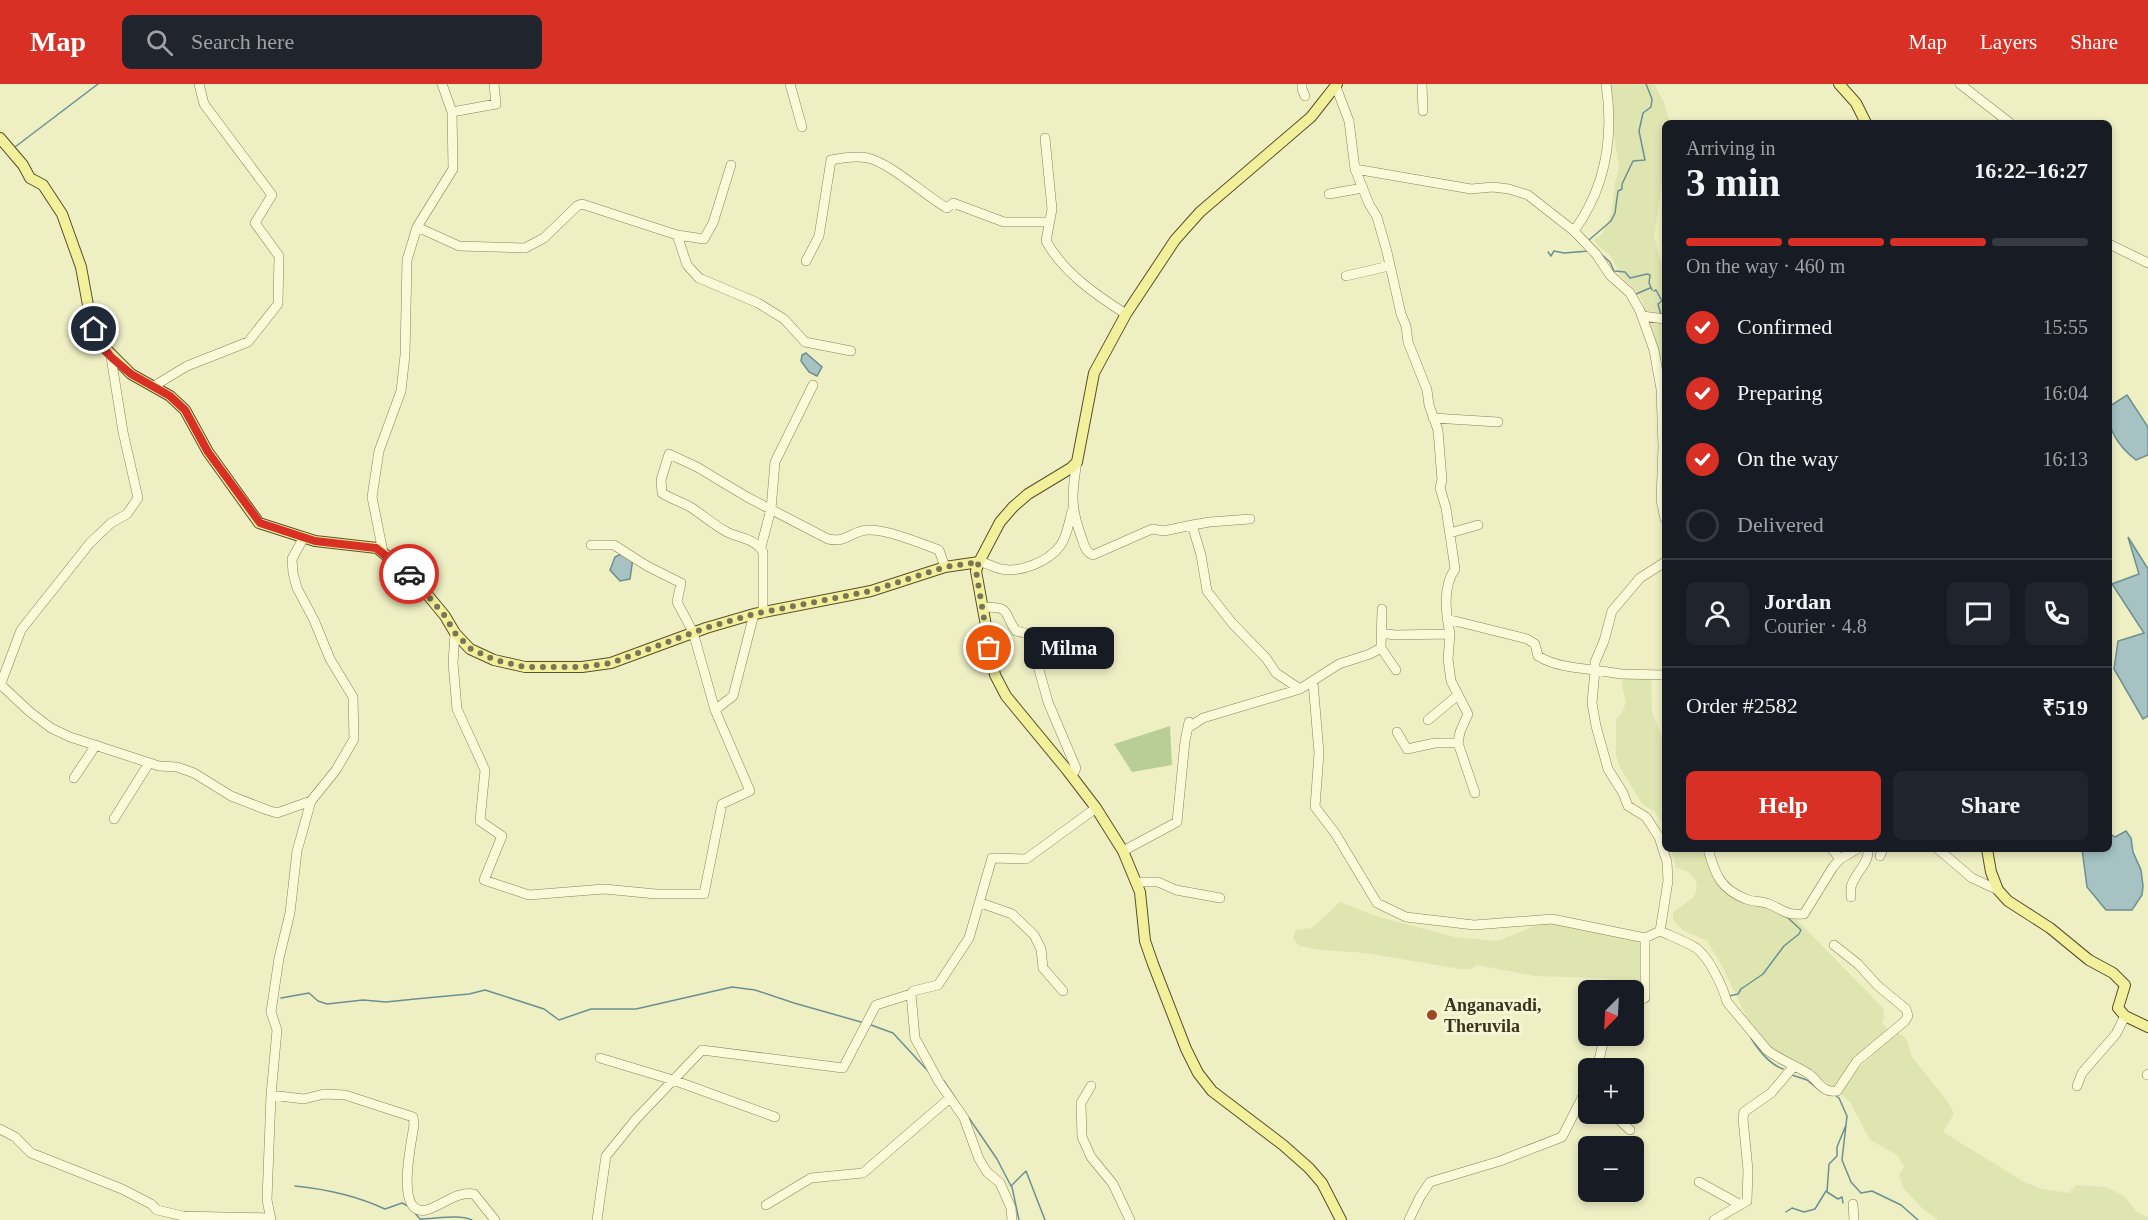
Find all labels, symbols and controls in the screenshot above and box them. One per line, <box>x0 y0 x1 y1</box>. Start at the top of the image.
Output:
search box <box>122 15 542 69</box>
text: Map <box>30 26 86 57</box>
icon: search <box>143 26 176 59</box>
text: Search here <box>191 29 294 54</box>
text: Map <box>1909 30 1947 54</box>
text: Layers <box>1980 30 2037 54</box>
text: Share <box>2070 30 2118 54</box>
text: Arriving in <box>1686 137 1775 159</box>
text: 16:22–16:27 <box>1974 158 2088 183</box>
text: 3 min <box>1686 161 1780 204</box>
text: On the way · 460 m <box>1686 255 1845 277</box>
pin <box>68 303 119 354</box>
icon: check <box>1686 311 1719 344</box>
icon: home <box>77 312 110 345</box>
text: Confirmed <box>1737 314 1832 339</box>
text: 15:55 <box>2042 316 2088 338</box>
icon: check <box>1686 377 1719 410</box>
text: Preparing <box>1737 380 1823 405</box>
text: 16:04 <box>2042 382 2088 404</box>
icon: check <box>1686 443 1719 476</box>
text: On the way <box>1737 446 1838 471</box>
text: 16:13 <box>2042 448 2088 470</box>
text: Delivered <box>1737 512 1824 537</box>
courier <box>379 544 439 604</box>
icon: car <box>393 558 426 591</box>
button: person <box>1686 582 1749 645</box>
button: chat <box>1947 582 2010 645</box>
button: phone <box>2025 582 2088 645</box>
text: Jordan <box>1764 589 1831 614</box>
text: Courier · 4.8 <box>1764 615 1867 637</box>
pin <box>963 622 1014 673</box>
callout: Milma <box>1025 627 1115 669</box>
icon: bag <box>972 631 1005 664</box>
text: Milma <box>1041 637 1097 659</box>
text: Order #2582 <box>1686 693 1798 718</box>
text: ₹519 <box>2042 695 2088 720</box>
button: Help <box>1686 771 1881 840</box>
button: Share <box>1893 771 2088 840</box>
north arrow <box>1578 980 1644 1046</box>
map controls <box>1578 980 1644 1202</box>
place label: Anganavadi, Theruvila <box>1444 995 1542 1036</box>
marker: Anganavadi, Theruvila <box>1425 1008 1439 1022</box>
button: + <box>1578 1058 1644 1124</box>
button: − <box>1578 1136 1644 1202</box>

